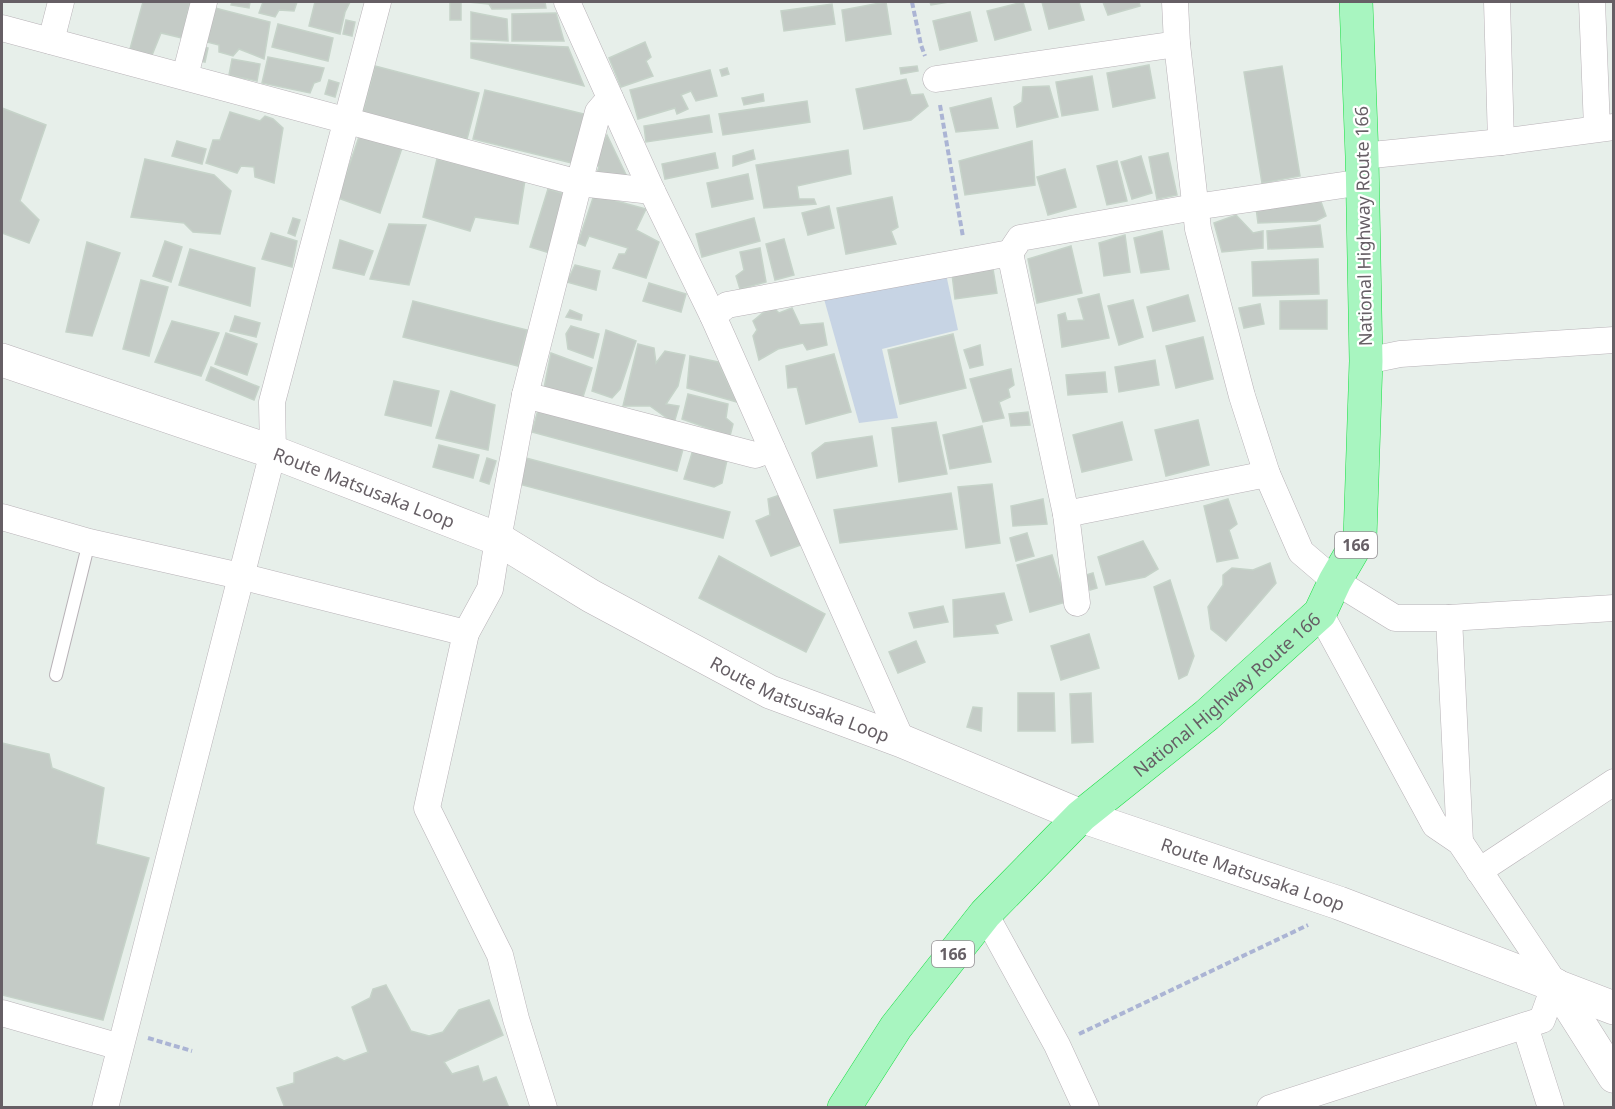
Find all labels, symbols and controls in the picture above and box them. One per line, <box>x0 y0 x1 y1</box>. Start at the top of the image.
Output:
street label: National Highway Route 166 <box>1349 106 1377 346</box>
street label: Route Matsusaka Loop <box>270 441 458 533</box>
road number: 166 <box>1335 532 1377 558</box>
street label: National Highway Route 166 <box>1128 607 1325 782</box>
street label: Route Matsusaka Loop <box>706 650 893 747</box>
street label: Route Matsusaka Loop <box>1158 832 1348 916</box>
road number: 166 <box>932 941 974 967</box>

